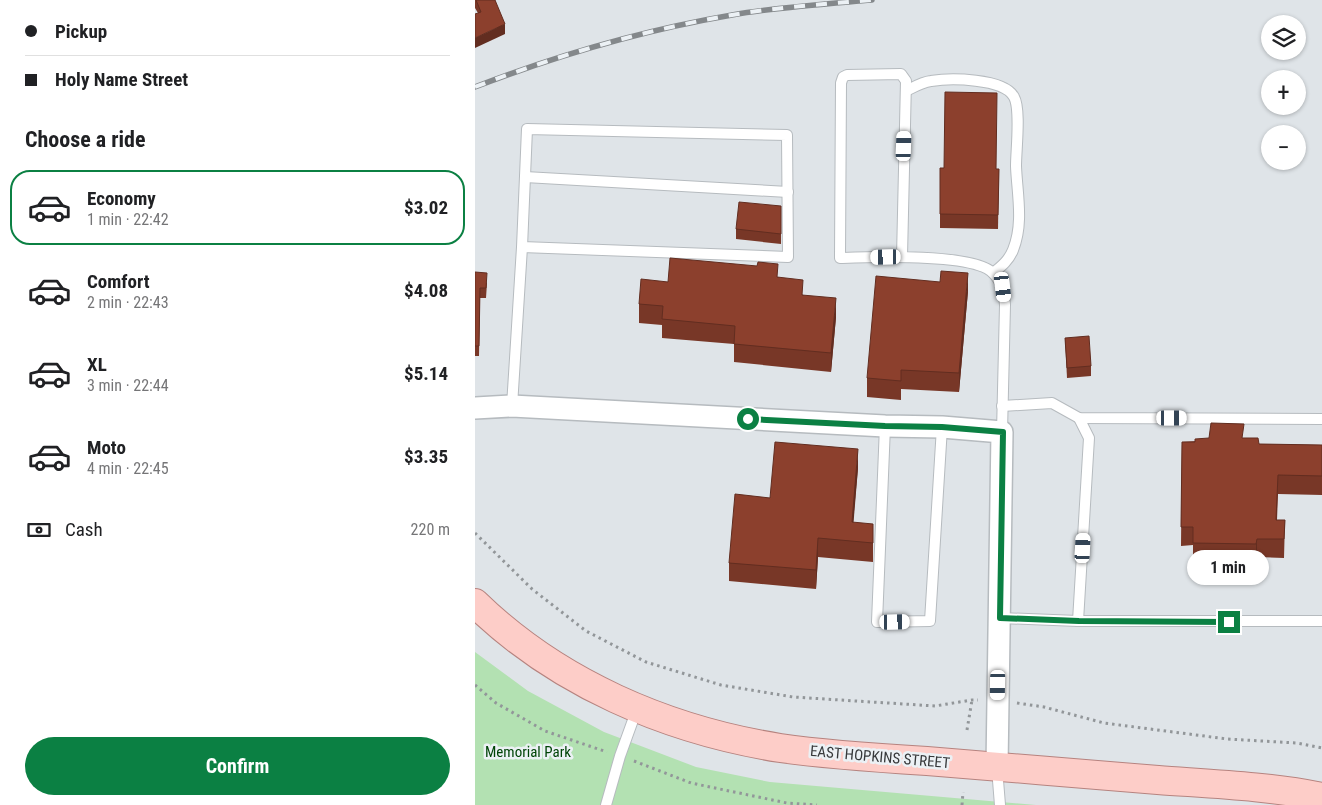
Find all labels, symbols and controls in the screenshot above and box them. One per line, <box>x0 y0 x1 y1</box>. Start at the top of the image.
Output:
map controls <box>1261 15 1306 170</box>
button: layers <box>1261 15 1306 60</box>
text: Pickup <box>55 20 107 43</box>
text: Holy Name Street <box>55 68 188 91</box>
button: + <box>1261 70 1306 115</box>
button: − <box>1261 125 1306 170</box>
text: Choose a ride <box>25 127 146 152</box>
car <box>895 131 912 161</box>
icon: car <box>27 185 72 230</box>
text: Economy <box>87 187 156 210</box>
text: $3.02 <box>404 196 448 219</box>
text: 1 min · 22:42 <box>87 210 169 229</box>
car <box>870 249 901 265</box>
icon: car <box>27 268 72 313</box>
text: Comfort <box>87 270 150 293</box>
car <box>993 271 1012 303</box>
text: $4.08 <box>404 279 448 302</box>
text: 2 min · 22:43 <box>87 293 169 312</box>
icon: car <box>27 351 72 396</box>
text: XL <box>87 353 107 376</box>
text: $5.14 <box>404 362 448 385</box>
text: 3 min · 22:44 <box>87 376 169 395</box>
route start <box>737 408 759 430</box>
car <box>1157 411 1187 426</box>
icon: car <box>27 434 72 479</box>
text: Moto <box>87 436 126 459</box>
text: $3.35 <box>404 445 448 468</box>
text: 4 min · 22:45 <box>87 459 169 478</box>
icon: cash <box>25 516 53 544</box>
text: Cash <box>65 518 103 541</box>
text: 220 m <box>411 520 450 539</box>
car <box>1074 533 1091 563</box>
callout: 1 min <box>1188 550 1270 584</box>
text: 1 min <box>1210 558 1246 577</box>
route end <box>1218 611 1240 633</box>
car <box>879 614 910 630</box>
car <box>990 670 1005 700</box>
button: Confirm <box>25 737 450 795</box>
street label: EAST HOPKINS STREET <box>809 742 951 772</box>
park label: Memorial Park <box>485 743 571 761</box>

